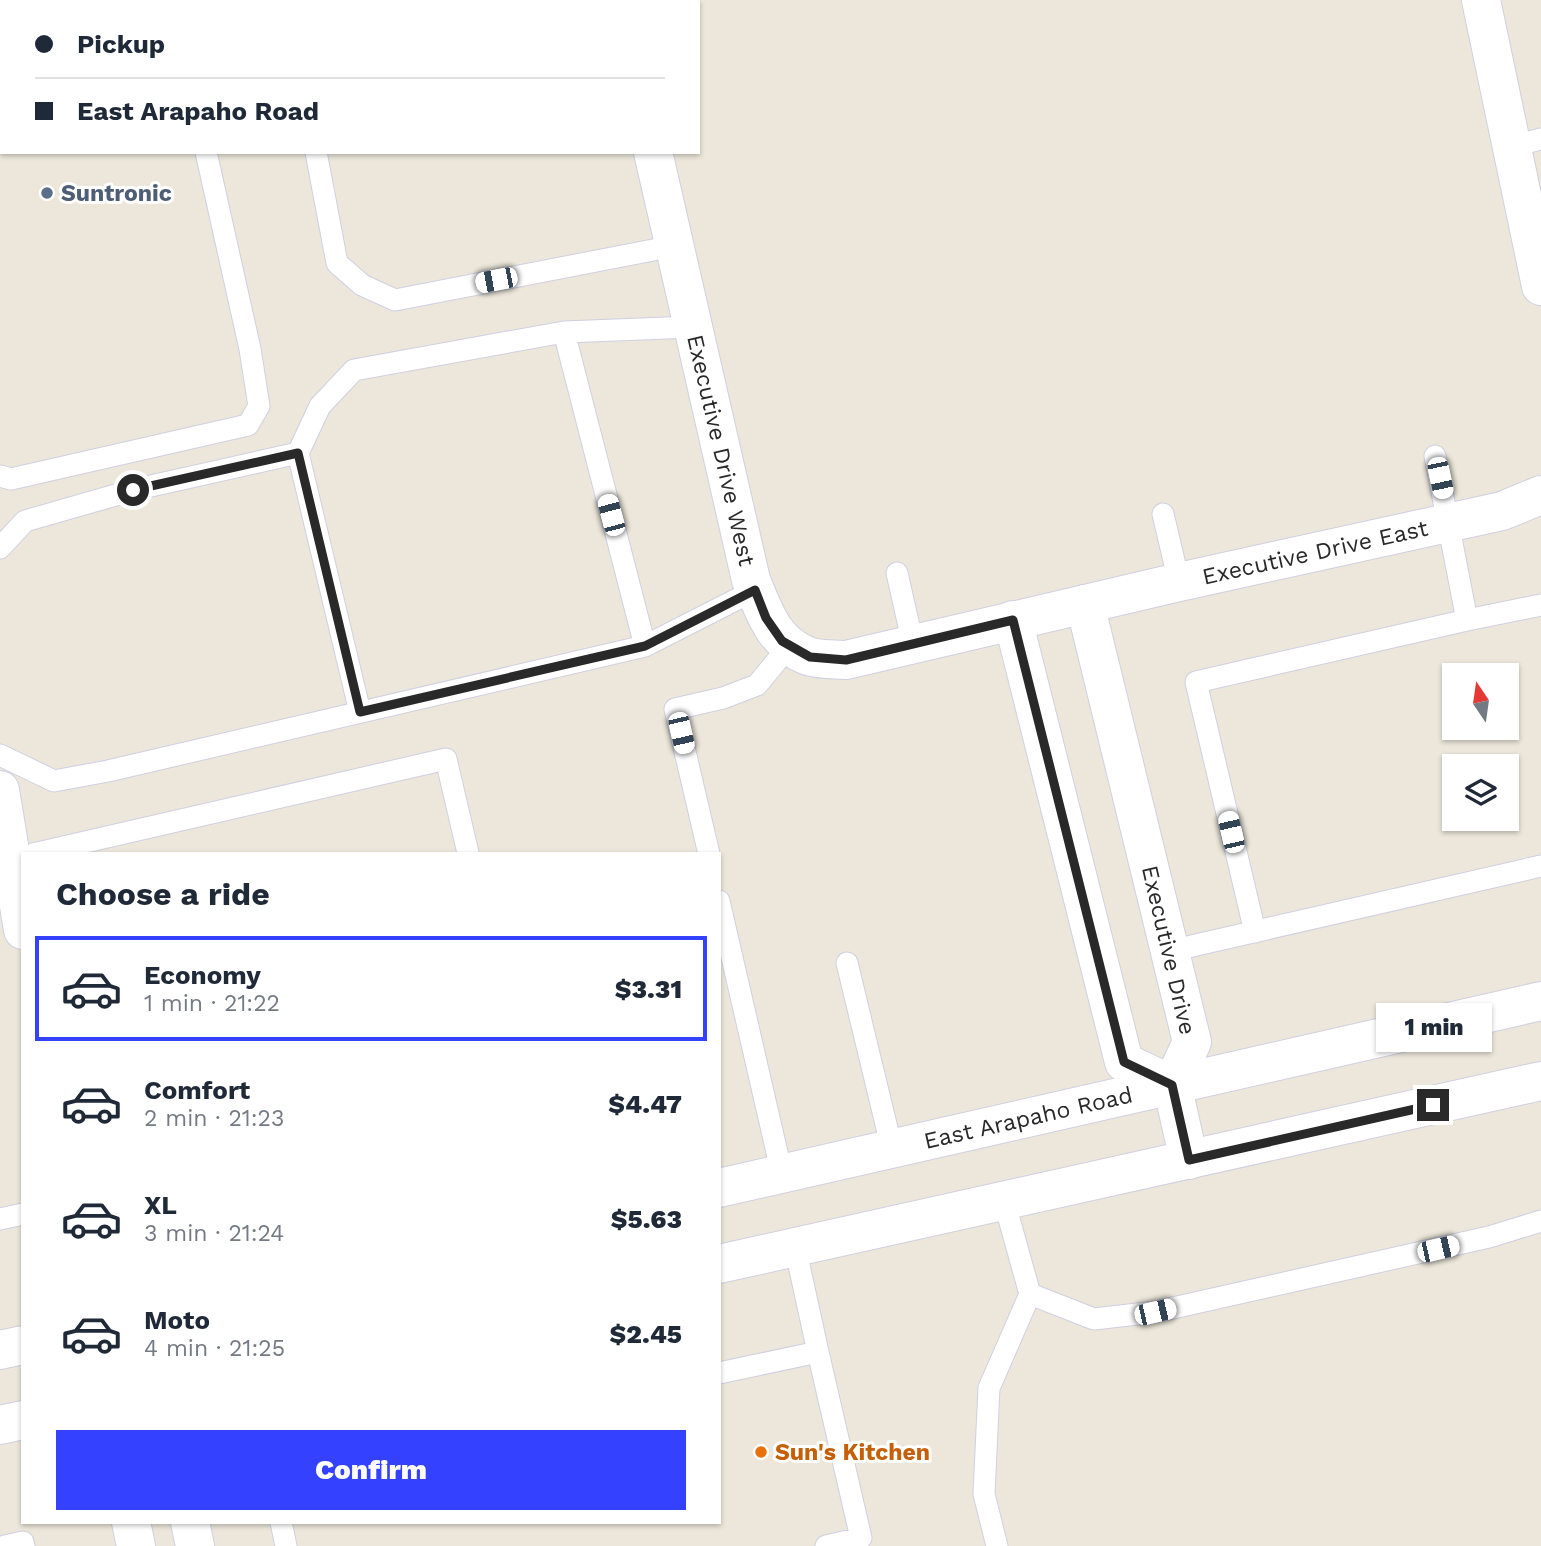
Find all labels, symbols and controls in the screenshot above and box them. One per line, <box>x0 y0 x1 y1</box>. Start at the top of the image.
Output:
text: Pickup <box>77 29 165 59</box>
text: East Arapaho Road <box>77 96 319 126</box>
place label: Suntronic <box>61 180 172 207</box>
marker: Suntronic <box>39 185 55 201</box>
car <box>474 266 519 294</box>
street label: Executive Drive West <box>681 332 760 569</box>
car <box>1426 455 1455 501</box>
route start <box>117 474 149 506</box>
car <box>596 492 627 538</box>
street label: Executive Drive East <box>1200 515 1431 590</box>
north arrow <box>1442 663 1519 740</box>
map controls <box>1442 663 1519 831</box>
car <box>667 710 696 756</box>
button: layers <box>1442 754 1519 831</box>
car <box>1217 809 1246 855</box>
street label: Executive Drive <box>1136 863 1201 1037</box>
text: Choose a ride <box>56 875 270 913</box>
icon: car <box>60 957 123 1020</box>
text: Economy <box>144 960 261 990</box>
text: $3.31 <box>615 974 682 1004</box>
text: 1 min · 21:22 <box>144 990 280 1017</box>
callout: 1 min <box>1375 1004 1491 1052</box>
text: 1 min <box>1404 1014 1464 1041</box>
icon: car <box>60 1072 123 1135</box>
text: Comfort <box>144 1075 250 1105</box>
street label: East Arapaho Road <box>921 1081 1135 1155</box>
text: $4.47 <box>608 1089 682 1119</box>
route end <box>1417 1089 1449 1121</box>
text: 2 min · 21:23 <box>144 1105 284 1132</box>
icon: car <box>60 1187 123 1250</box>
text: XL <box>144 1190 177 1220</box>
text: $5.63 <box>611 1204 682 1234</box>
text: 3 min · 21:24 <box>144 1220 284 1247</box>
car <box>1416 1234 1461 1264</box>
car <box>1133 1297 1178 1327</box>
icon: car <box>60 1302 123 1365</box>
text: Moto <box>144 1305 210 1335</box>
text: $2.45 <box>610 1319 682 1349</box>
text: 4 min · 21:25 <box>144 1335 285 1362</box>
button: Confirm <box>56 1430 686 1510</box>
place label: Sun's Kitchen <box>775 1439 930 1466</box>
marker: Sun's Kitchen <box>753 1444 769 1460</box>

